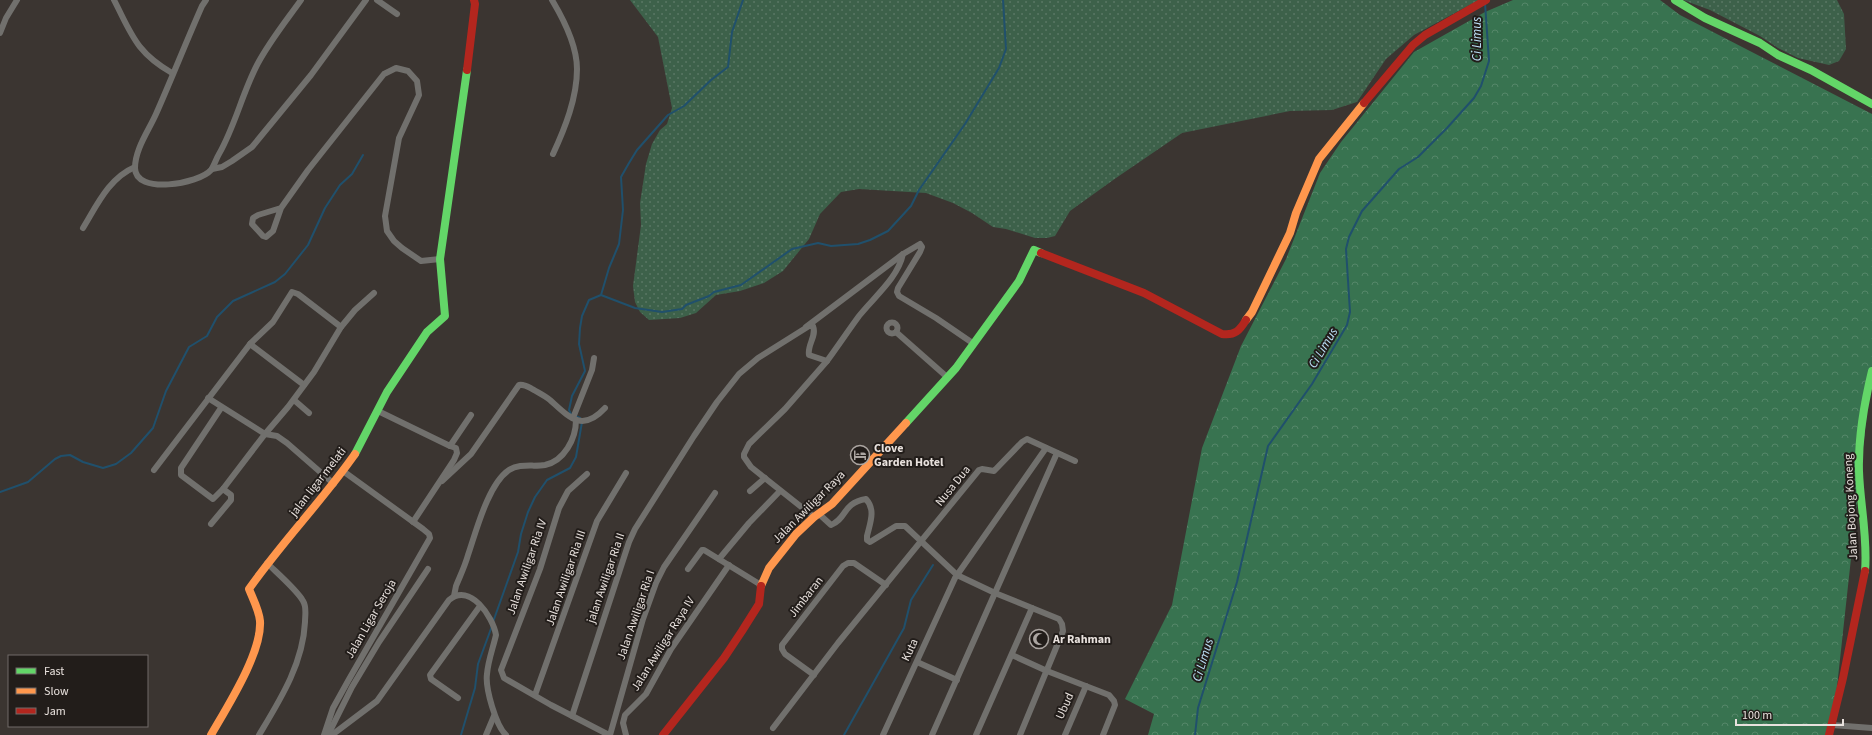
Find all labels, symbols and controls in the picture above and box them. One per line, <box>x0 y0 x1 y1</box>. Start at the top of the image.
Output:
water label: Ci Limus <box>1468 17 1486 61</box>
water label: Ci Limus <box>1304 324 1342 372</box>
place label: Clove Garden Hotel <box>874 440 944 471</box>
street label: jalan ligar melati <box>285 444 350 521</box>
hotel icon: Clove Garden Hotel <box>849 444 871 466</box>
street label: Jalan Bojong Koneng <box>1840 453 1862 561</box>
street label: Nusa Dua <box>931 462 975 510</box>
street label: Jalan Awiligar Raya <box>769 467 849 547</box>
street label: Jalan Awiligar Ria IV <box>503 516 552 617</box>
street label: Jalan Awiligar Ria III <box>542 528 590 628</box>
street label: jalan Awiligar Ria II <box>582 531 629 626</box>
street label: Jalan Awiligar Ria I <box>613 568 659 662</box>
street label: Jimbaran <box>785 573 827 621</box>
street label: Jalan Ligar Seroja <box>341 576 401 662</box>
street label: Jalan Awiligar Raya IV <box>627 593 699 694</box>
mosque icon: Ar Rahman <box>1028 628 1050 650</box>
place label: Ar Rahman <box>1052 631 1111 648</box>
street label: Kuta <box>897 636 923 664</box>
water label: Ci Limus <box>1188 636 1218 684</box>
legend <box>8 655 148 727</box>
text: Fast <box>44 663 64 680</box>
text: Slow <box>44 683 69 700</box>
street label: Ubud <box>1052 690 1078 722</box>
scale bar <box>1736 701 1843 727</box>
text: Jam <box>44 703 66 720</box>
text: 100 m <box>1742 707 1772 724</box>

